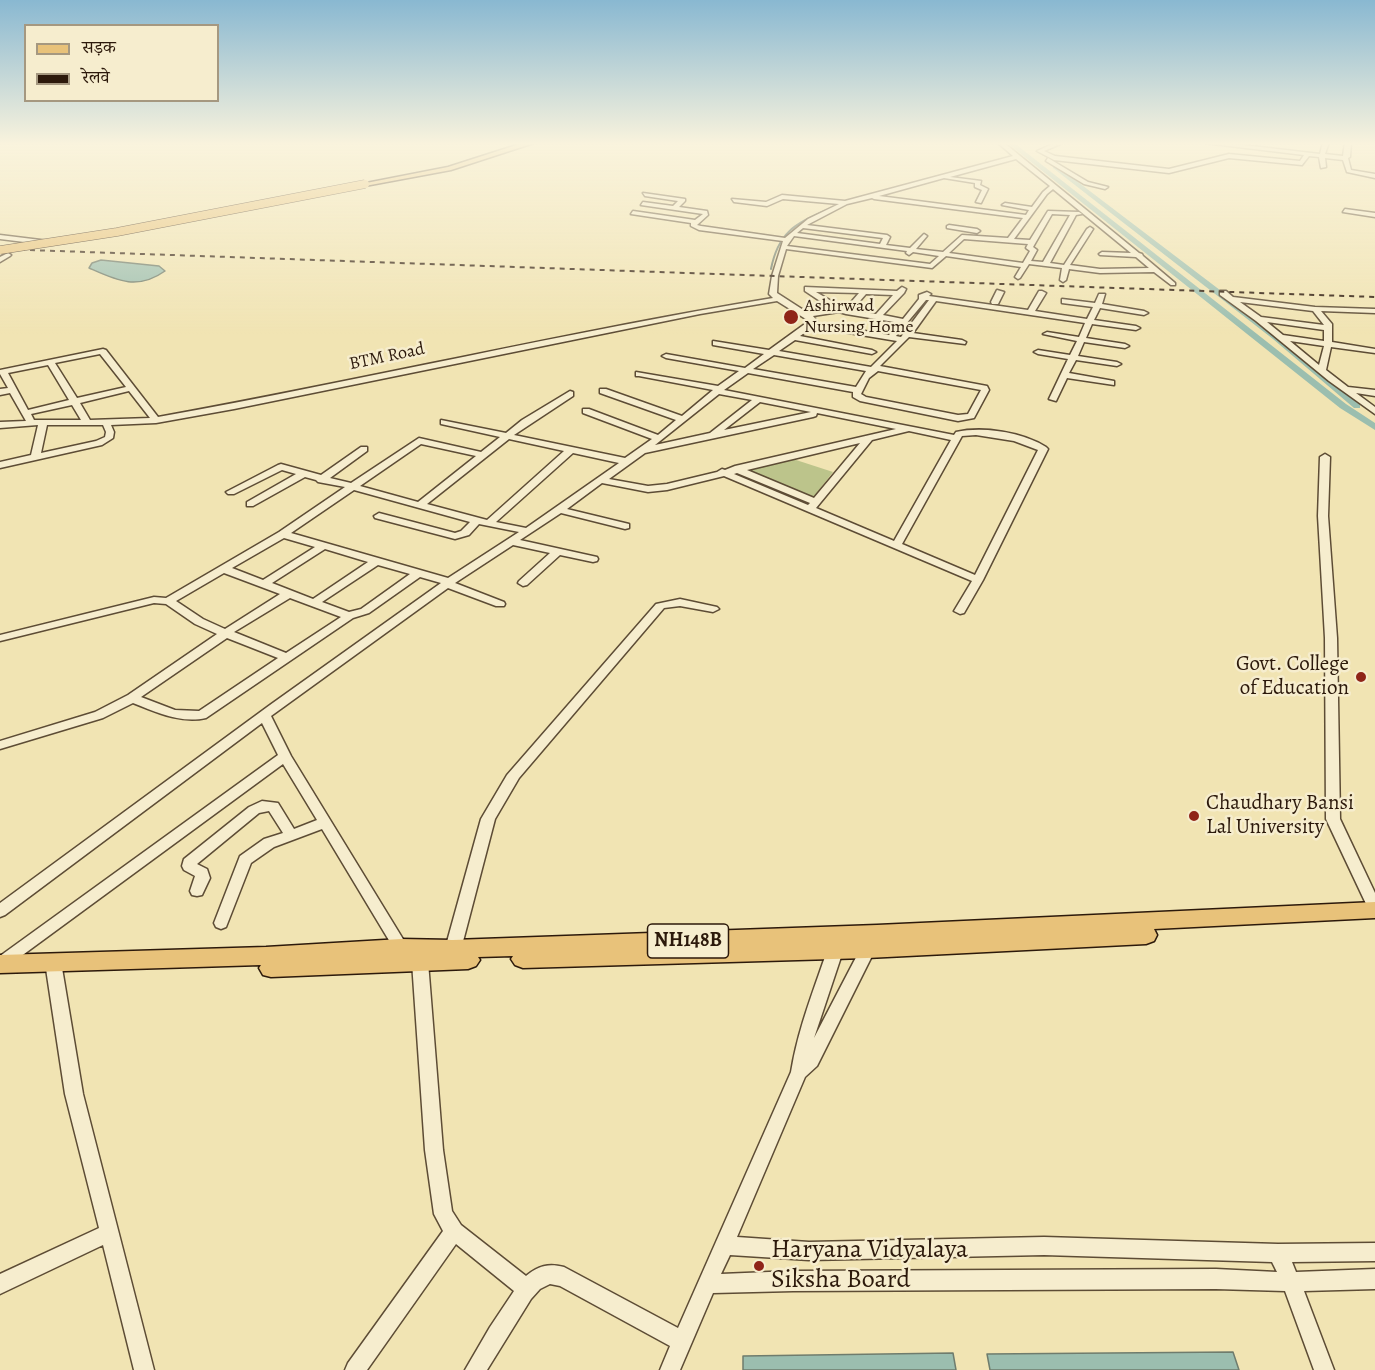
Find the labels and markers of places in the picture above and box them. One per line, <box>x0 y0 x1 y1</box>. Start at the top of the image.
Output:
place label: Ashirwad Nursing Home <box>804 296 914 338</box>
marker: Ashirwad Nursing Home <box>782 308 800 326</box>
place label: Govt. College of Education <box>1236 652 1349 702</box>
marker: Govt. College of Education <box>1354 670 1368 684</box>
place label: Chaudhary Bansi Lal University <box>1206 791 1354 841</box>
marker: Chaudhary Bansi Lal University <box>1187 809 1201 823</box>
place label: Haryana Vidyalaya Siksha Board <box>771 1235 968 1296</box>
marker: Haryana Vidyalaya Siksha Board <box>752 1259 766 1273</box>

